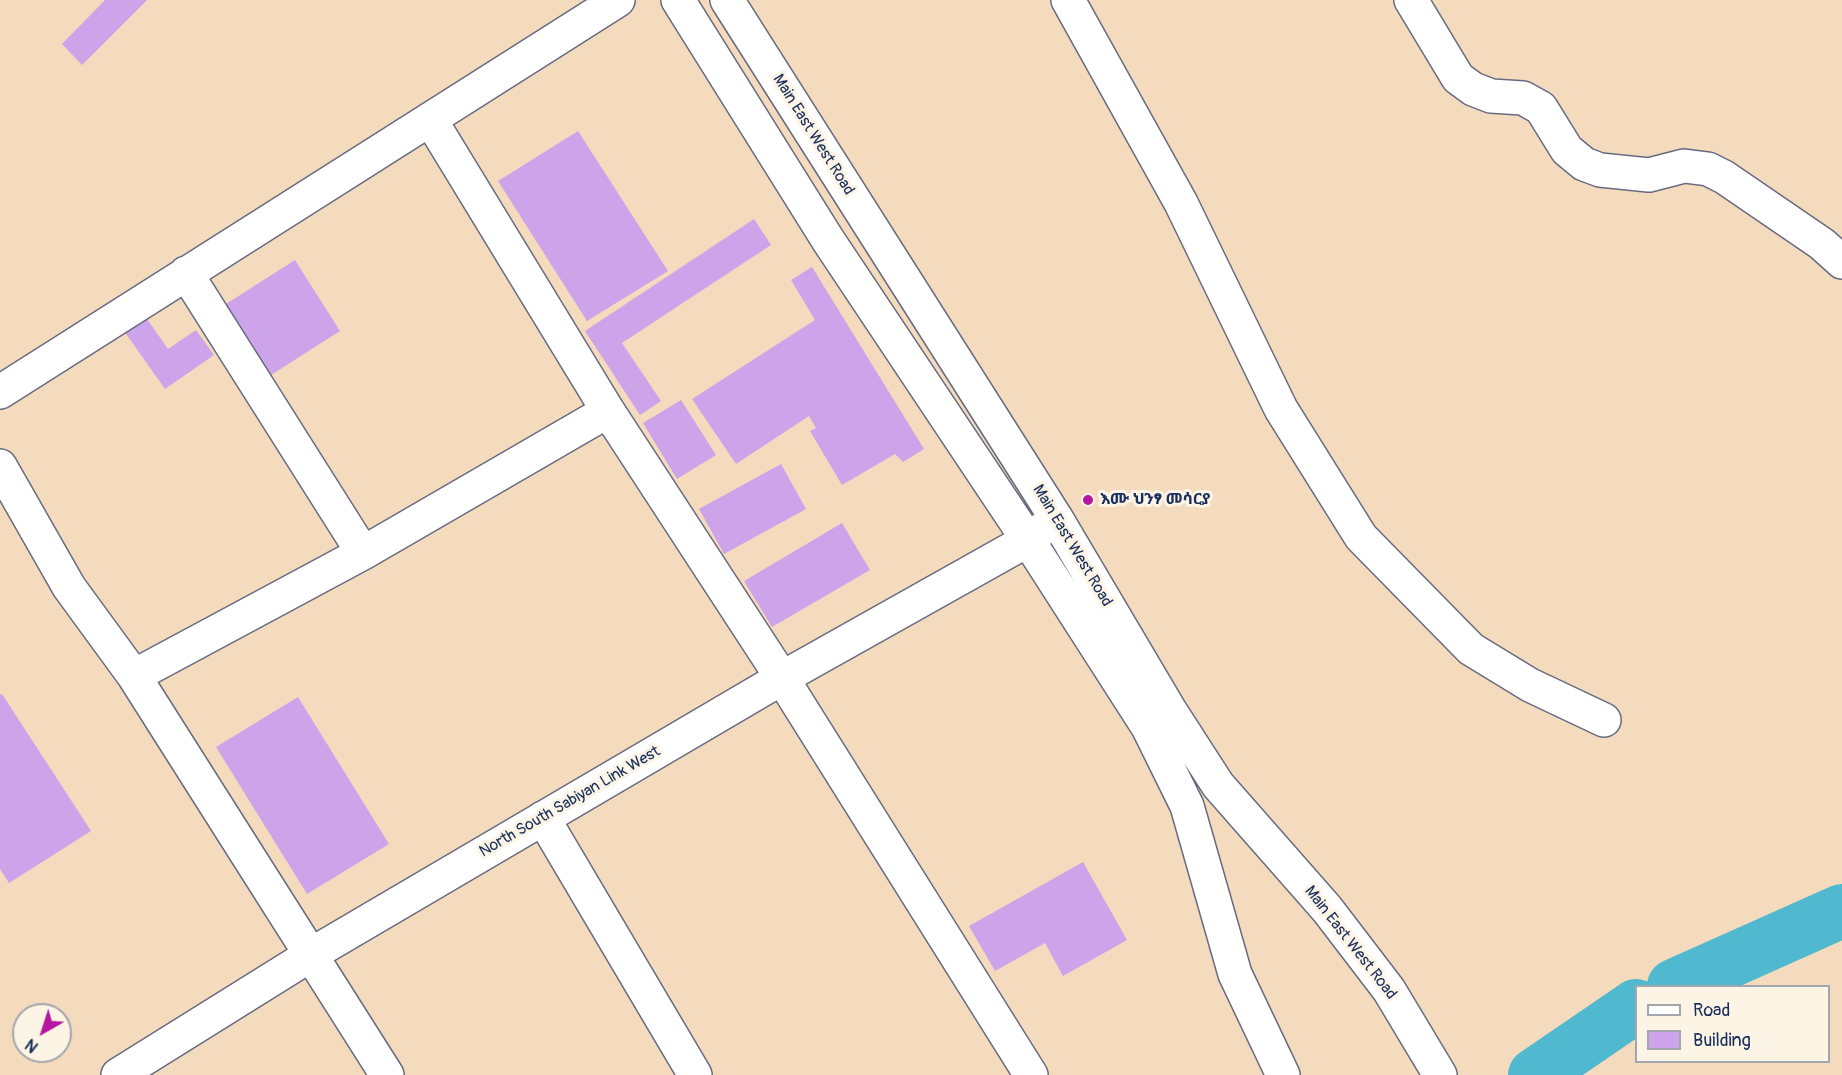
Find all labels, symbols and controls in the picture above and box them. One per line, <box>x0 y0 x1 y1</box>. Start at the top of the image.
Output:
street label: Main East West Road <box>768 71 858 199</box>
street label: Main East West Road <box>1028 482 1116 610</box>
place label: እሙ ህንፃ መሳርያ <box>1100 490 1211 510</box>
marker: እሙ ህንፃ መሳርያ <box>1081 493 1095 507</box>
street label: North South Sabiyan Link West <box>476 742 664 862</box>
street label: Main East West Road <box>1300 882 1400 1004</box>
legend <box>1635 985 1830 1063</box>
text: Road <box>1693 999 1730 1022</box>
north arrow <box>12 1003 72 1063</box>
text: Building <box>1693 1029 1751 1052</box>
text: N <box>21 1034 42 1057</box>

